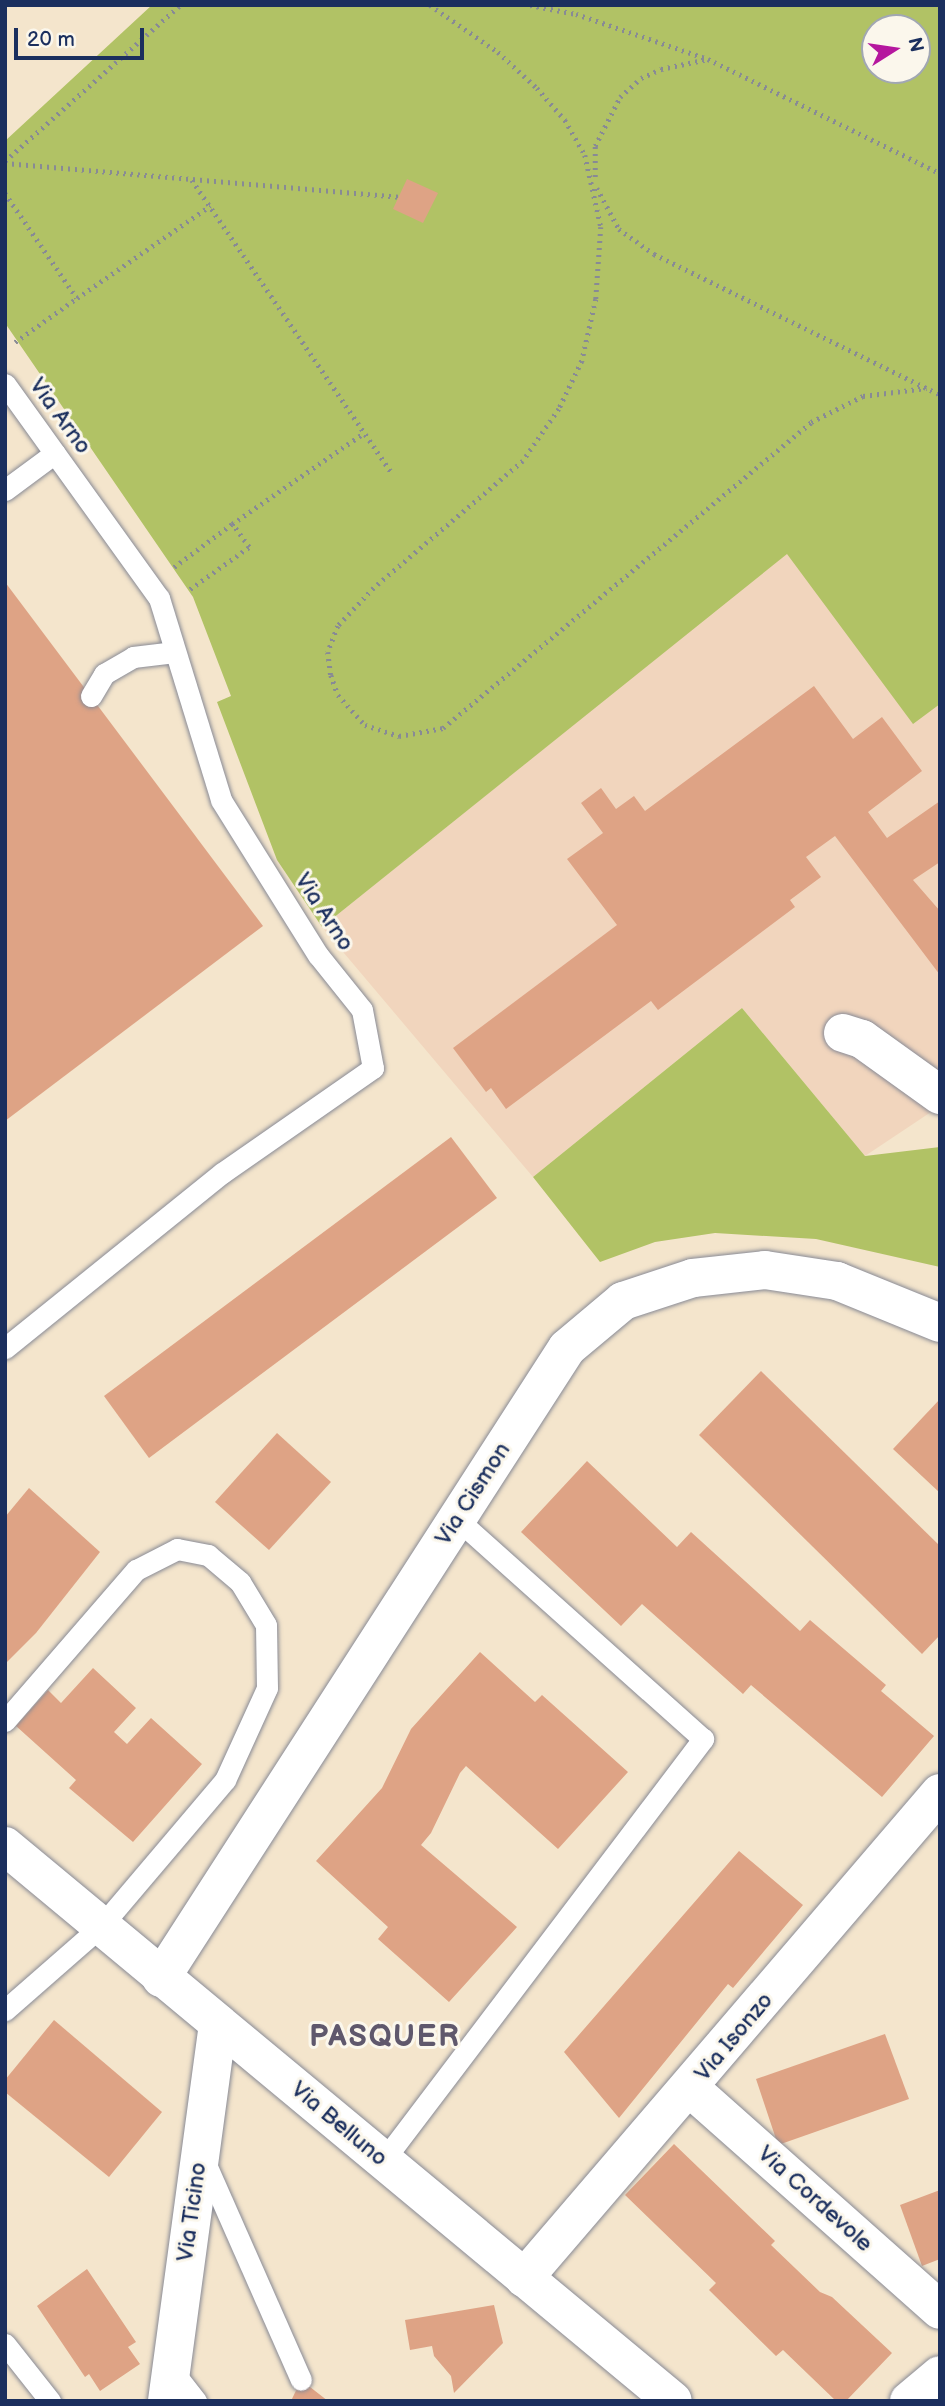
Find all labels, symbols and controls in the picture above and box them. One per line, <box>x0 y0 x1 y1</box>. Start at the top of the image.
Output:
scale bar <box>18 14 147 58</box>
north arrow <box>861 14 931 84</box>
text: 20 m <box>27 27 75 52</box>
text: N <box>902 36 928 54</box>
street label: Via Arno <box>23 373 97 459</box>
street label: Via Arno <box>289 868 359 956</box>
street label: Via Cismon <box>430 1437 516 1551</box>
street label: Via Isonzo <box>689 1987 779 2087</box>
district label: PASQUER <box>310 2019 460 2055</box>
street label: Via Belluno <box>285 2076 393 2172</box>
street label: Via Cordevole <box>752 2140 878 2258</box>
street label: Via Ticino <box>171 2160 213 2264</box>

